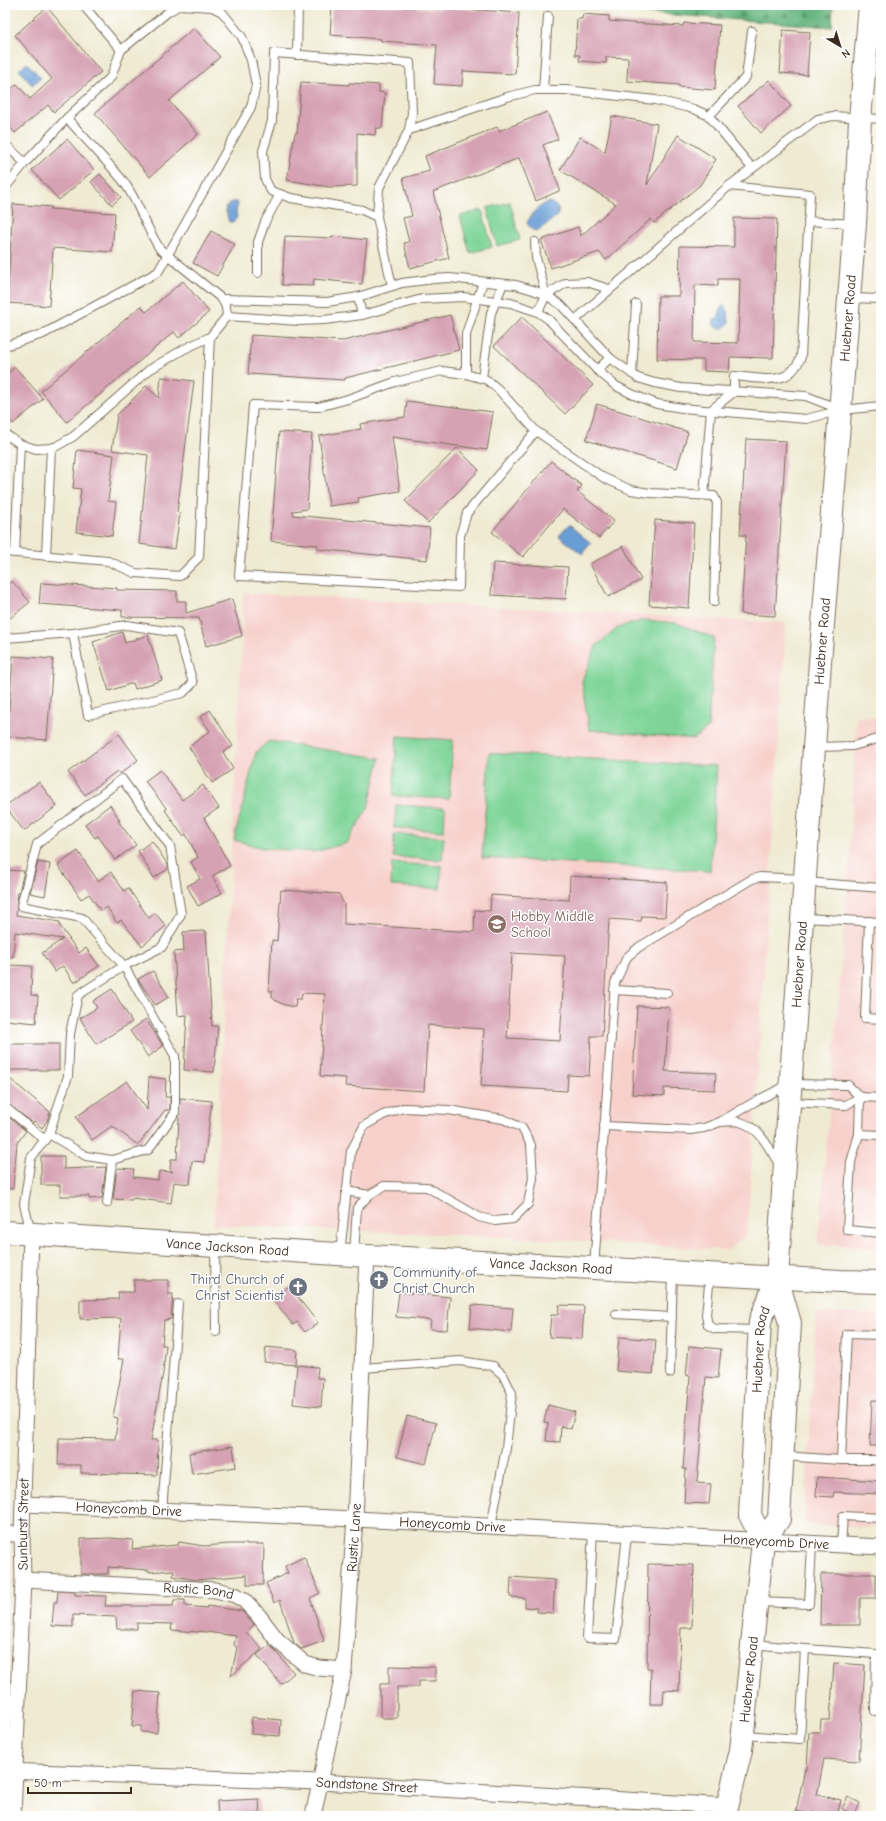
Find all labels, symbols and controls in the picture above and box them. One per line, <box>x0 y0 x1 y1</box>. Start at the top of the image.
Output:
north arrow <box>820 26 860 66</box>
text: N <box>839 46 853 61</box>
street label: Huebner Road <box>836 274 860 362</box>
street label: Huebner Road <box>810 597 834 685</box>
place label: Hobby Middle School <box>511 908 594 941</box>
school or university icon: Hobby Middle School <box>486 913 508 935</box>
street label: Huebner Road <box>788 920 811 1008</box>
street label: Vance Jackson Road <box>165 1235 290 1260</box>
street label: Vance Jackson Road <box>489 1254 613 1278</box>
place label: Community of Christ Church <box>393 1264 478 1297</box>
church icon: Community of Christ Church <box>368 1269 390 1291</box>
place label: Third Church of Christ Scientist <box>190 1271 285 1304</box>
church icon: Third Church of Christ Scientist <box>287 1276 309 1298</box>
street label: Huebner Road <box>748 1304 774 1393</box>
street label: Sunburst Street <box>14 1477 33 1571</box>
street label: Honeycomb Drive <box>75 1498 182 1520</box>
street label: Rustic Lane <box>343 1503 365 1573</box>
street label: Honeycomb Drive <box>399 1513 506 1536</box>
street label: Honeycomb Drive <box>722 1531 830 1553</box>
street label: Rustic Bond <box>163 1579 236 1603</box>
street label: Huebner Road <box>736 1635 762 1724</box>
scale bar <box>28 1769 131 1795</box>
street label: Sandstone Street <box>316 1774 419 1797</box>
text: 50 m <box>34 1776 62 1790</box>

